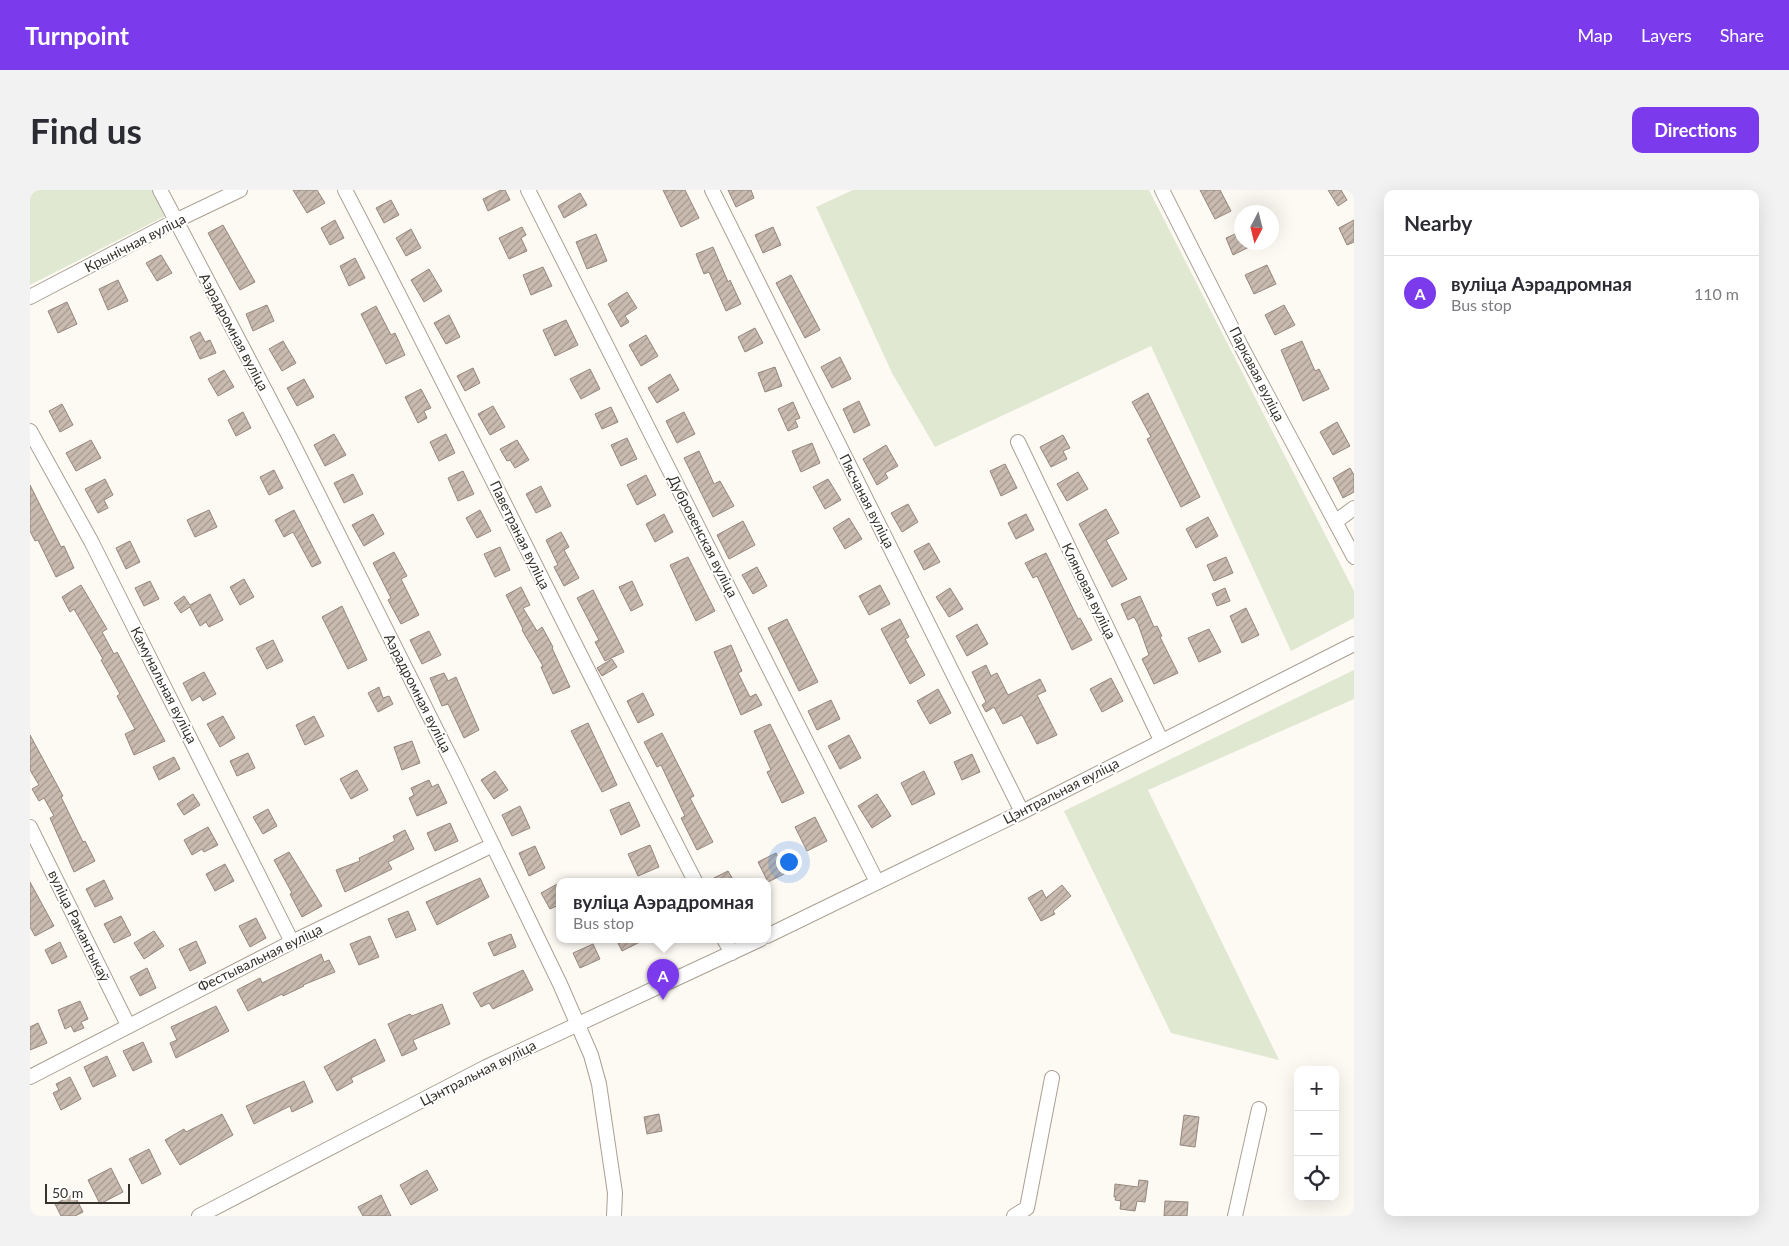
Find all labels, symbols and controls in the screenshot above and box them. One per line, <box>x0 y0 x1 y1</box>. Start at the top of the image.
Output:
text: Turnpoint <box>25 21 129 50</box>
text: Map <box>1577 24 1613 46</box>
text: Layers <box>1641 24 1692 46</box>
text: Share <box>1720 24 1764 46</box>
button: Directions <box>1632 107 1759 153</box>
text: Find us <box>30 109 142 151</box>
north arrow <box>1234 205 1279 250</box>
street label: Крынічная вуліца <box>81 210 188 275</box>
text: Nearby <box>1404 210 1472 235</box>
street label: Аэрадромная вуліца <box>196 270 273 394</box>
text: вуліца Аэрадромная <box>1451 272 1632 295</box>
text: A <box>1414 284 1426 303</box>
text: 110 m <box>1694 284 1739 303</box>
text: Bus stop <box>1451 295 1512 314</box>
street label: Паркавая вуліца <box>1226 324 1289 424</box>
street label: Пясчаная вуліца <box>836 451 899 551</box>
street label: Дубровенская вуліца <box>665 472 742 600</box>
street label: Паветраная вуліца <box>487 478 554 592</box>
street label: Кляновая вуліца <box>1059 540 1120 642</box>
street label: Камунальная вуліца <box>128 624 201 746</box>
street label: Аэрадромная вуліца <box>381 631 456 755</box>
street label: Цэнтральная вуліца <box>1000 754 1122 827</box>
your location <box>776 849 802 875</box>
street label: вуліца Рамантыкаў <box>45 867 114 985</box>
popup <box>556 878 771 943</box>
text: вуліца Аэрадромная <box>573 890 754 913</box>
text: Bus stop <box>573 913 634 932</box>
street label: Фестывальная вуліца <box>195 920 325 995</box>
pin: A <box>647 959 679 1000</box>
street label: Цэнтральная вуліца <box>417 1036 539 1109</box>
map controls <box>1294 1066 1339 1201</box>
button: + <box>1294 1066 1339 1111</box>
button: − <box>1294 1111 1339 1156</box>
button: locate <box>1294 1156 1339 1201</box>
scale bar <box>45 1181 130 1204</box>
text: 50 m <box>52 1184 83 1201</box>

